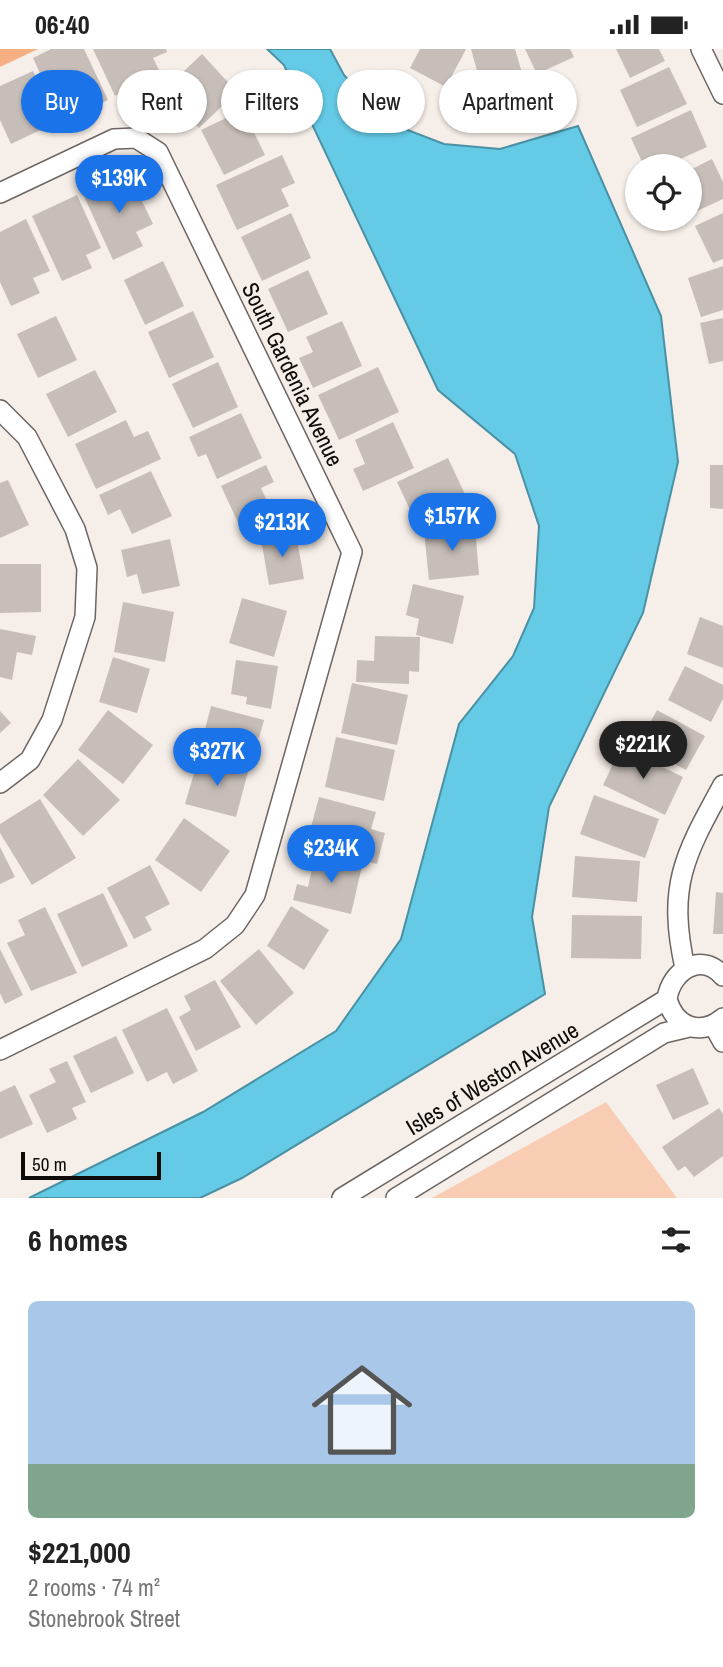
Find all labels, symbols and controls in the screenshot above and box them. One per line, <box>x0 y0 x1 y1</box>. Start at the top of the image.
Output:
text: 06:40 <box>35 7 90 42</box>
chip: Buy <box>21 70 103 133</box>
chip: Rent <box>117 70 207 133</box>
chip: Filters <box>221 70 323 133</box>
chip: New <box>337 70 425 133</box>
chip: Apartment <box>439 70 577 133</box>
map controls <box>625 154 702 231</box>
button: locate <box>625 154 702 231</box>
pin: $139K <box>70 155 168 215</box>
text: $139K <box>91 162 147 193</box>
street label: South Gardenia Avenue <box>235 277 351 471</box>
pin: $157K <box>403 493 501 553</box>
pin: $213K <box>233 499 331 559</box>
text: $157K <box>424 500 480 531</box>
text: $213K <box>254 506 310 537</box>
pin: $221K <box>594 721 692 781</box>
text: $221K <box>615 728 671 759</box>
pin: $327K <box>168 729 266 788</box>
text: $327K <box>189 735 245 766</box>
pin: $234K <box>282 825 380 885</box>
text: $234K <box>303 832 359 863</box>
street label: Isles of Weston Avenue <box>400 1014 584 1142</box>
scale bar <box>21 1149 161 1181</box>
text: 50 m <box>32 1151 67 1177</box>
text: 6 homes <box>28 1220 128 1260</box>
icon: filters <box>657 1221 695 1259</box>
icon: home <box>299 1347 425 1473</box>
text: $221,000 <box>28 1532 131 1572</box>
text: 2 rooms · 74 m² <box>28 1572 160 1603</box>
text: Stonebrook Street <box>28 1603 180 1634</box>

